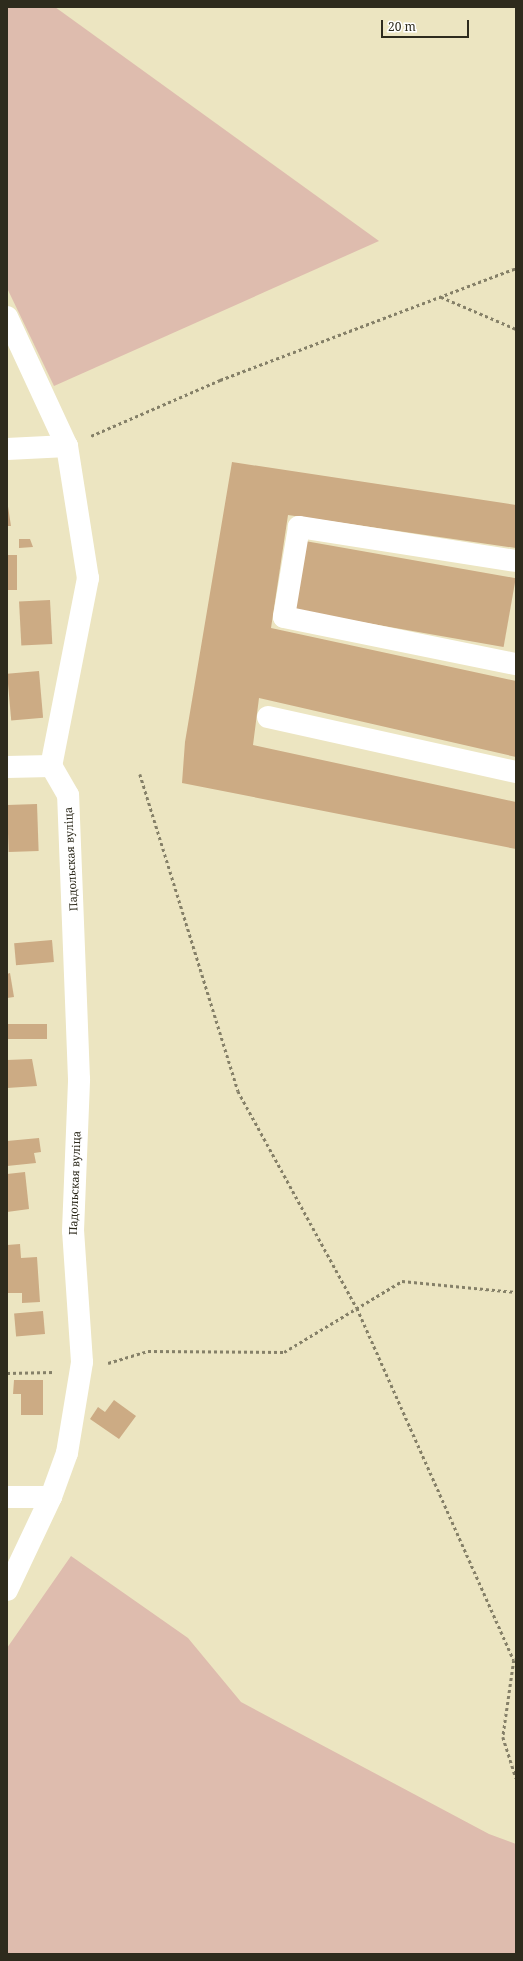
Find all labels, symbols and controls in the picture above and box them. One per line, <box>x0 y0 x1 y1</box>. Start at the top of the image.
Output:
scale bar <box>383 12 471 38</box>
text: 20 m <box>388 18 416 35</box>
street label: Падольская вуліца <box>62 806 80 912</box>
street label: Падольская вуліца <box>67 1131 83 1235</box>

